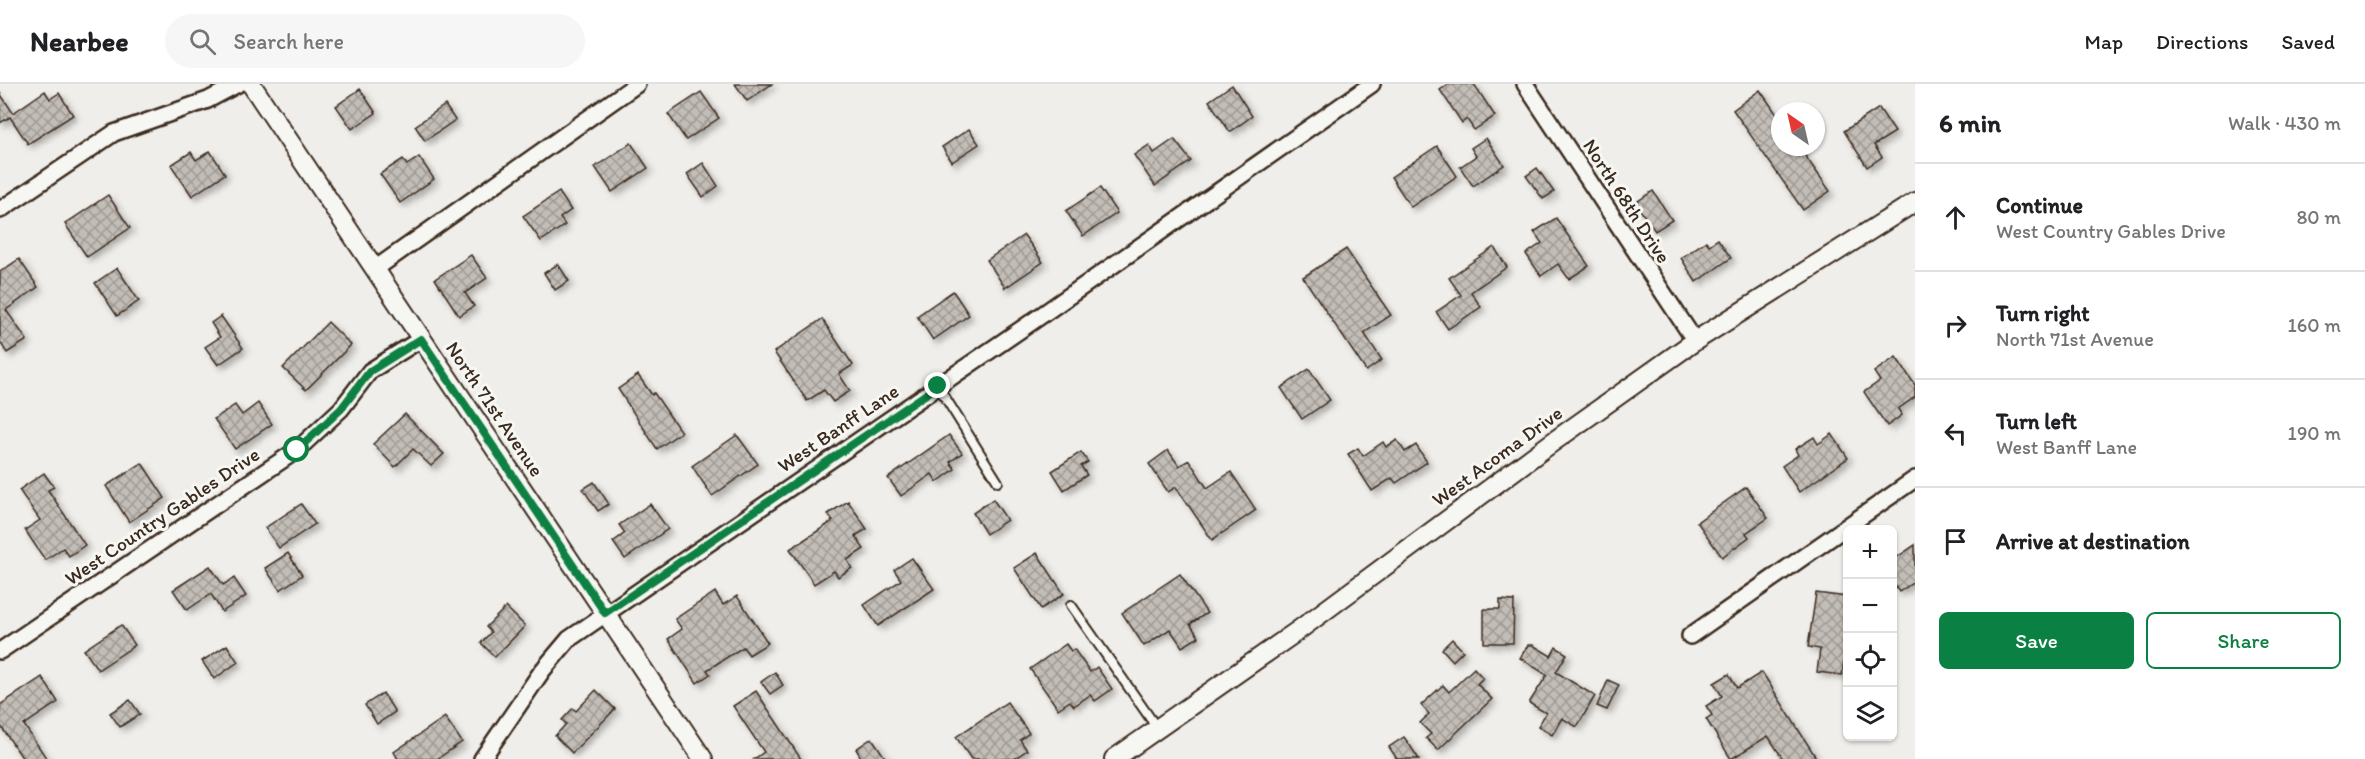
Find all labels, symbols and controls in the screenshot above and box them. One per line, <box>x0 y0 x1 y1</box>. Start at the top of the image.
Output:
search box <box>165 14 585 68</box>
text: Nearbee <box>30 24 129 58</box>
icon: search <box>186 25 219 58</box>
text: Search here <box>234 28 344 55</box>
text: Map <box>2085 29 2123 54</box>
text: Directions <box>2156 29 2248 54</box>
text: Saved <box>2281 29 2335 54</box>
north arrow <box>1771 102 1825 156</box>
text: 6 min <box>1939 107 2001 139</box>
text: Walk · 430 m <box>2228 111 2341 135</box>
street label: North 68th Drive <box>1578 134 1676 268</box>
text: Continue <box>1996 192 2083 219</box>
icon: ahead <box>1939 201 1972 234</box>
text: 80 m <box>2296 205 2341 229</box>
text: West Country Gables Drive <box>1996 219 2226 243</box>
text: Turn right <box>1996 300 2090 327</box>
icon: right <box>1939 309 1972 342</box>
text: 160 m <box>2288 313 2341 337</box>
text: North 71st Avenue <box>1996 327 2154 351</box>
street label: North 71st Avenue <box>441 337 549 481</box>
route end <box>924 372 950 398</box>
street label: West Banff Lane <box>773 379 903 477</box>
street label: West Acoma Drive <box>1427 401 1567 511</box>
text: Turn left <box>1996 408 2077 435</box>
icon: left <box>1939 417 1972 450</box>
text: 190 m <box>2288 421 2341 445</box>
text: West Banff Lane <box>1996 435 2137 459</box>
route start <box>283 436 309 462</box>
street label: West Country Gables Drive <box>60 442 264 590</box>
map controls <box>1843 525 1897 741</box>
button: + <box>1843 525 1897 579</box>
icon: arrive <box>1939 525 1972 558</box>
text: Arrive at destination <box>1996 528 2190 555</box>
button: − <box>1843 579 1897 633</box>
button: Save <box>1939 612 2134 669</box>
button: Share <box>2146 612 2341 669</box>
button: locate <box>1843 633 1897 687</box>
button: layers <box>1843 687 1897 741</box>

